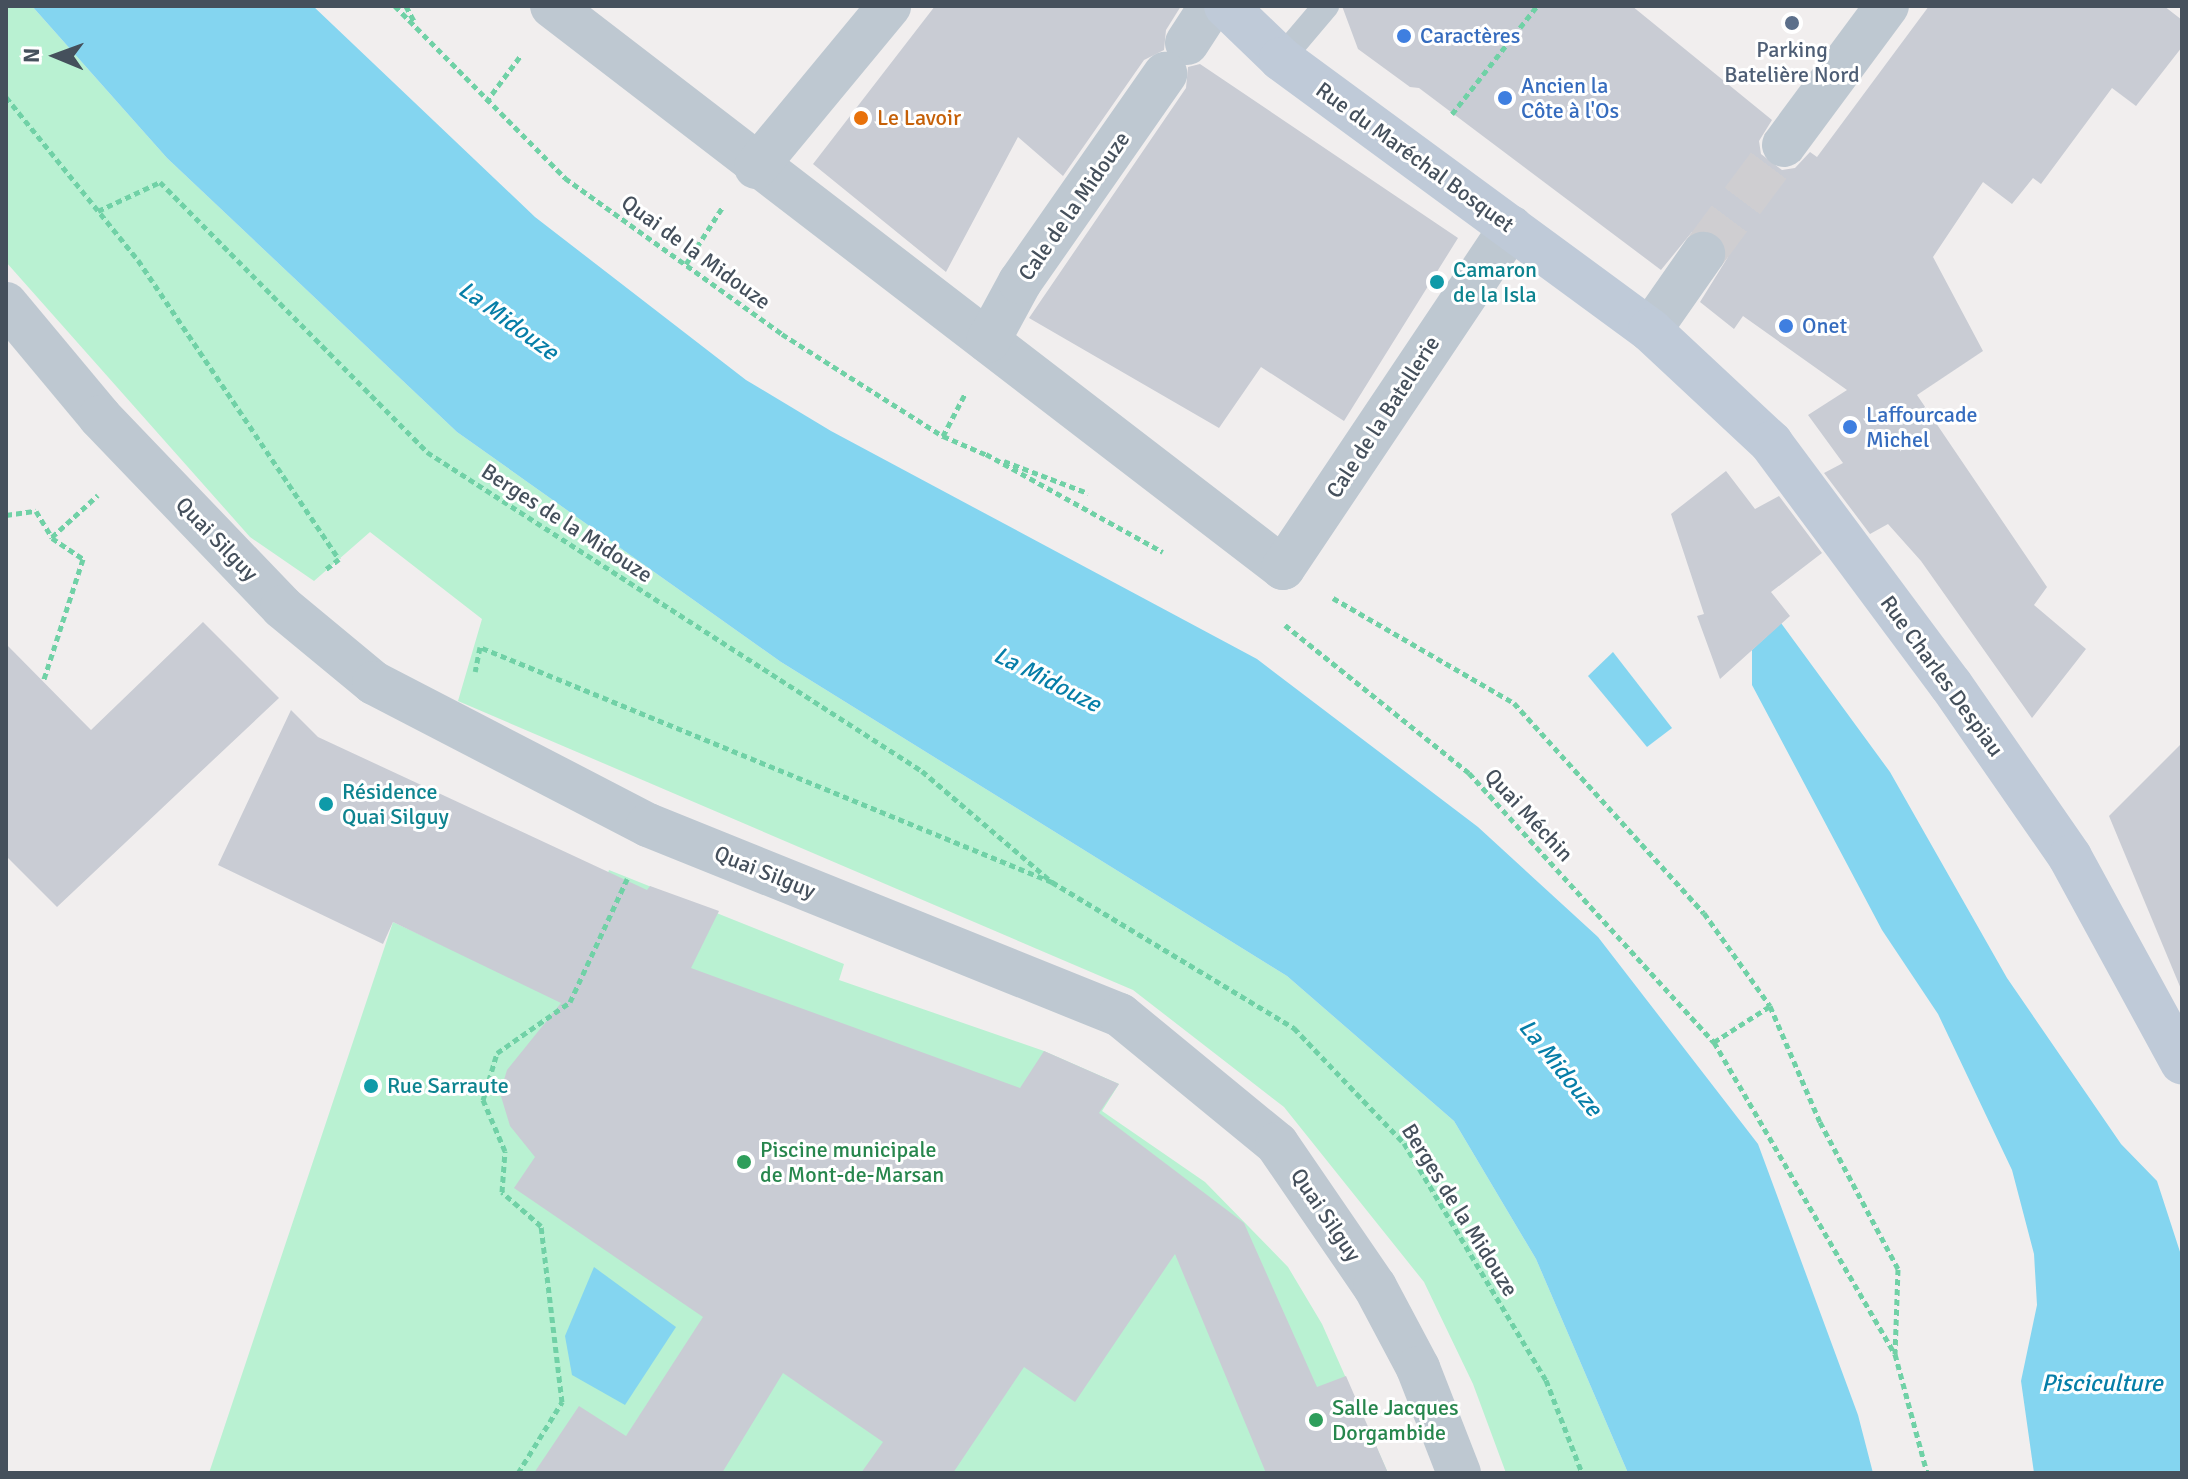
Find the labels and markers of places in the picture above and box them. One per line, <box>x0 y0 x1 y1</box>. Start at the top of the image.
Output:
marker: Parking Batelière Nord <box>1783 14 1801 32</box>
place label: Caractères <box>1420 23 1520 49</box>
marker: Caractères <box>1395 27 1413 45</box>
place label: Parking Batelière Nord <box>1724 36 1860 88</box>
place label: Ancien la Côte à l'Os <box>1521 72 1619 124</box>
marker: Ancien la Côte à l'Os <box>1496 89 1514 107</box>
place label: Le Lavoir <box>877 105 961 131</box>
marker: Le Lavoir <box>852 109 870 127</box>
place label: Camaron de la Isla <box>1453 256 1537 308</box>
marker: Camaron de la Isla <box>1428 273 1446 291</box>
place label: Onet <box>1802 313 1847 339</box>
marker: Onet <box>1777 317 1795 335</box>
place label: Laffourcade Michel <box>1866 401 1978 452</box>
marker: Laffourcade Michel <box>1841 418 1859 436</box>
place label: Résidence Quai Silguy <box>342 778 449 830</box>
marker: Résidence Quai Silguy <box>317 795 335 813</box>
place label: Rue Sarraute <box>387 1073 509 1099</box>
marker: Rue Sarraute <box>362 1077 380 1095</box>
place label: Piscine municipale de Mont-de-Marsan <box>760 1136 944 1188</box>
marker: Piscine municipale de Mont-de-Marsan <box>735 1153 753 1171</box>
place label: Salle Jacques Dorgambide <box>1332 1394 1459 1446</box>
marker: Salle Jacques Dorgambide <box>1307 1411 1325 1429</box>

